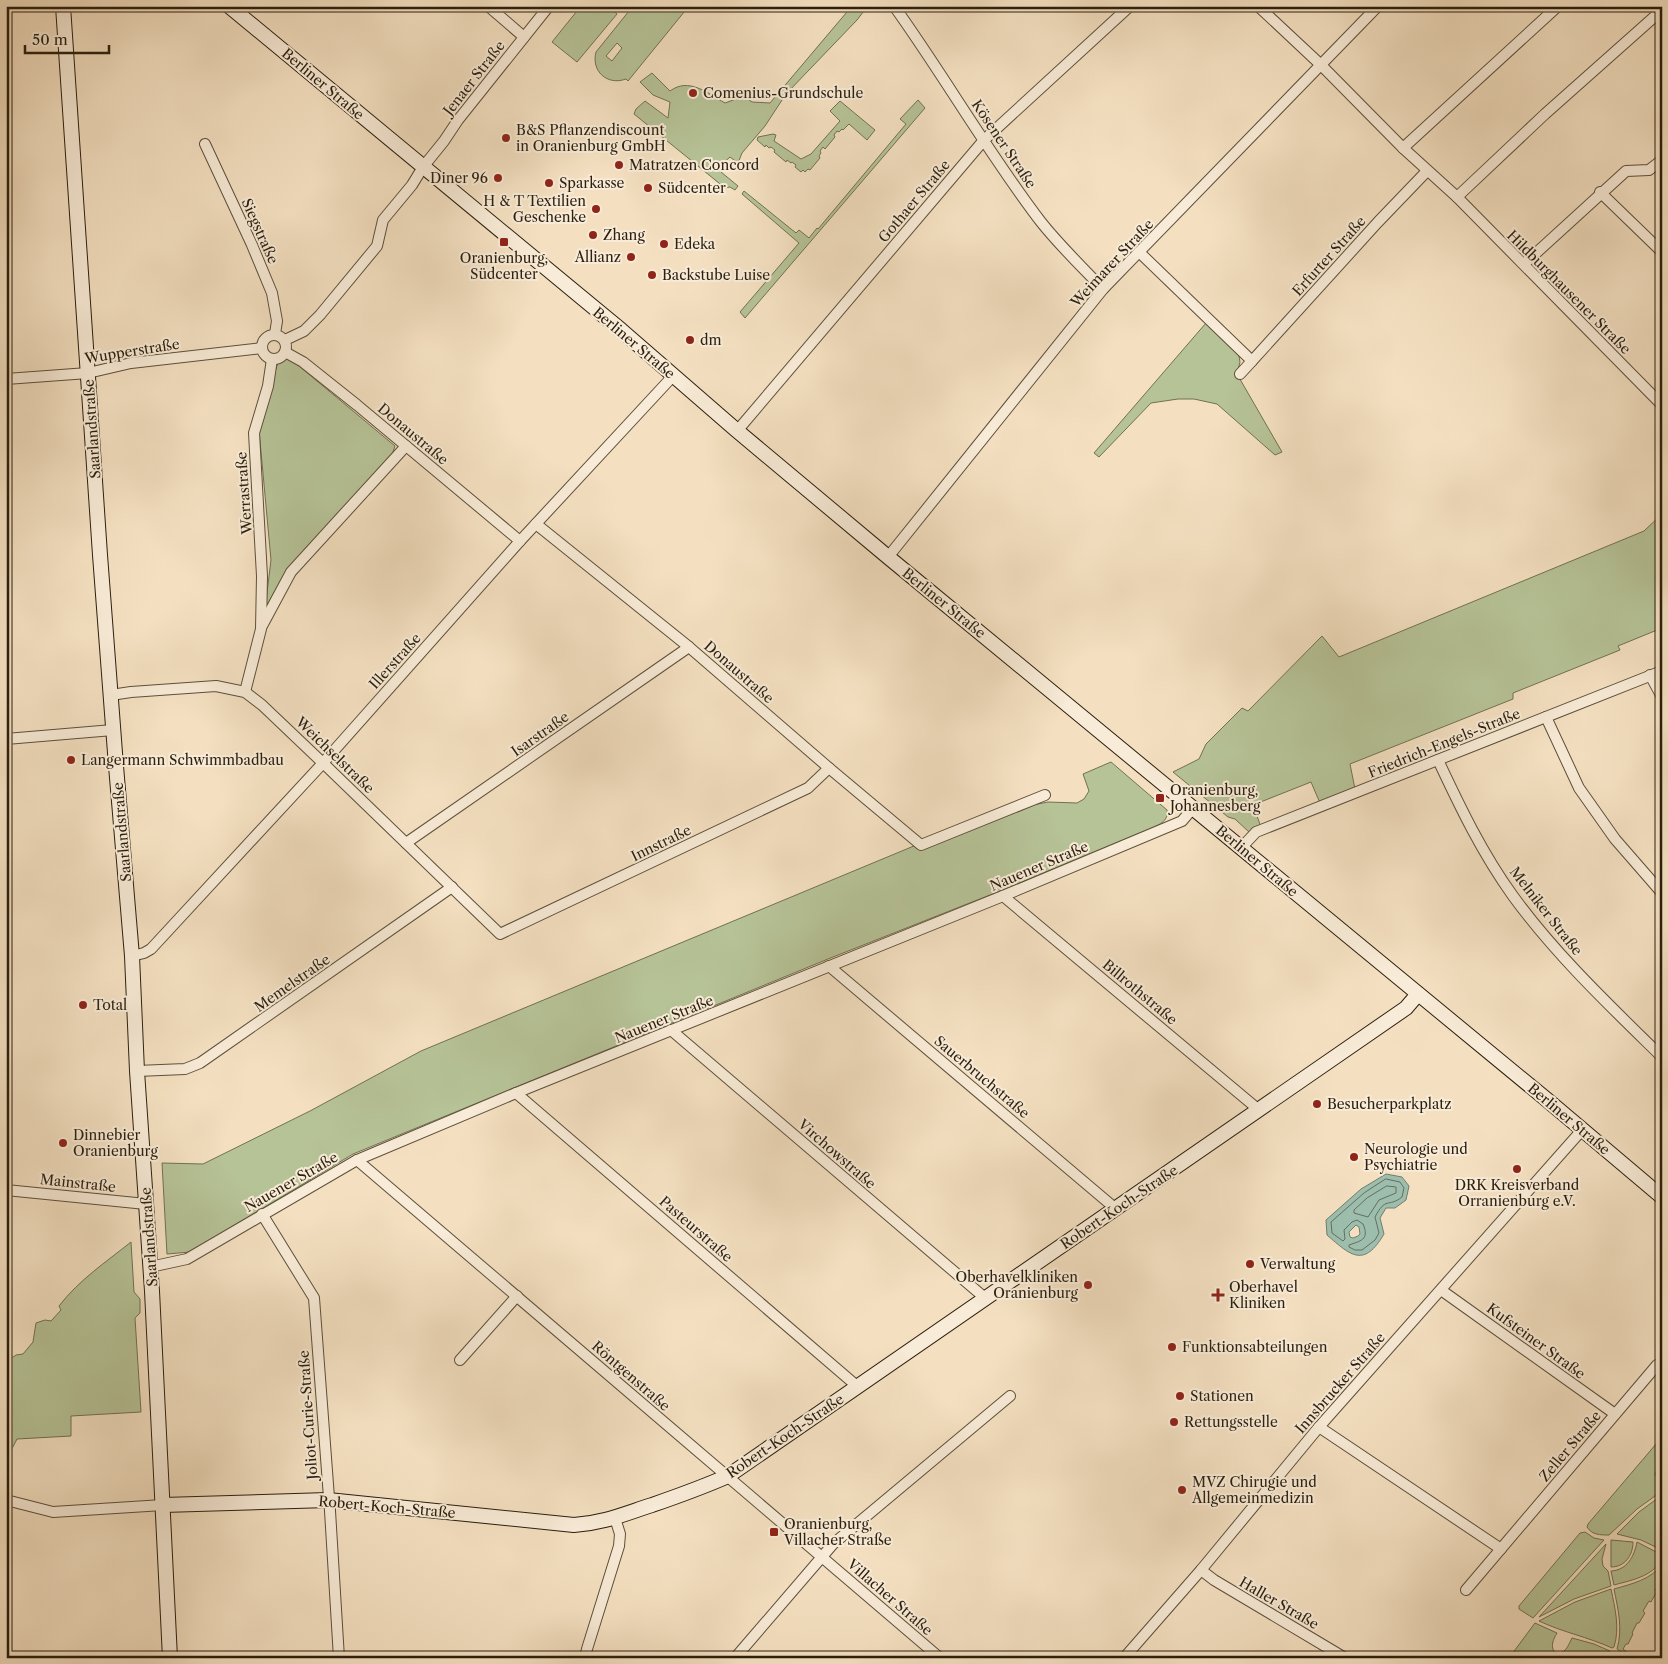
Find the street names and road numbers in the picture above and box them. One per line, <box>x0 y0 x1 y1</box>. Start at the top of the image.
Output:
street label: Jenaer Straße <box>438 37 509 121</box>
street label: Berliner Straße <box>278 44 368 124</box>
street label: Kösener Straße <box>968 96 1040 192</box>
street label: Gothaer Straße <box>874 156 954 246</box>
street label: Siegstraße <box>238 196 282 267</box>
street label: Erfurter Straße <box>1288 212 1370 300</box>
street label: Weimarer Straße <box>1066 215 1157 311</box>
street label: Hildburghausener Straße <box>1503 226 1635 358</box>
street label: Berliner Straße <box>589 303 679 383</box>
street label: Wupperstraße <box>82 335 181 368</box>
street label: Saarlandstraße <box>80 379 104 479</box>
street label: Donaustraße <box>374 399 452 469</box>
street label: Werrastraße <box>232 451 256 536</box>
street label: Berliner Straße <box>899 564 989 642</box>
street label: Illerstraße <box>365 629 425 693</box>
street label: Donaustraße <box>700 637 778 707</box>
street label: Friedrich-Engels-Straße <box>1365 704 1523 782</box>
street label: Isarstraße <box>508 708 572 760</box>
street label: Weichselstraße <box>291 712 378 797</box>
street label: Saarlandstraße <box>109 781 135 882</box>
street label: Innstraße <box>628 821 694 865</box>
street label: Berliner Straße <box>1212 821 1302 901</box>
street label: Nauener Straße <box>987 837 1091 895</box>
street label: Melniker Straße <box>1506 863 1586 959</box>
street label: Memelstraße <box>251 950 334 1016</box>
street label: Billrothstraße <box>1099 956 1181 1029</box>
street label: Nauener Straße <box>612 991 716 1047</box>
street label: Sauerbruchstraße <box>931 1032 1033 1122</box>
street label: Berliner Straße <box>1524 1079 1614 1159</box>
street label: Virchowstraße <box>794 1115 880 1193</box>
street label: Nauener Straße <box>241 1148 341 1216</box>
street label: Robert-Koch-Straße <box>1057 1161 1181 1253</box>
street label: Mainstraße <box>39 1170 117 1196</box>
street label: Saarlandstraße <box>137 1187 161 1287</box>
street label: Pasteurstraße <box>656 1192 737 1266</box>
street label: Kufsteiner Straße <box>1483 1299 1589 1383</box>
street label: Innsbrucker Straße <box>1291 1329 1389 1437</box>
street label: Röntgenstraße <box>588 1337 674 1415</box>
street label: Joliot-Curie-Straße <box>294 1350 322 1482</box>
street label: Robert-Koch-Straße <box>723 1390 847 1482</box>
street label: Zeller Straße <box>1535 1407 1605 1485</box>
street label: Robert-Koch-Straße <box>318 1492 457 1522</box>
street label: Villacher Straße <box>843 1554 937 1639</box>
street label: Haller Straße <box>1236 1573 1322 1633</box>

